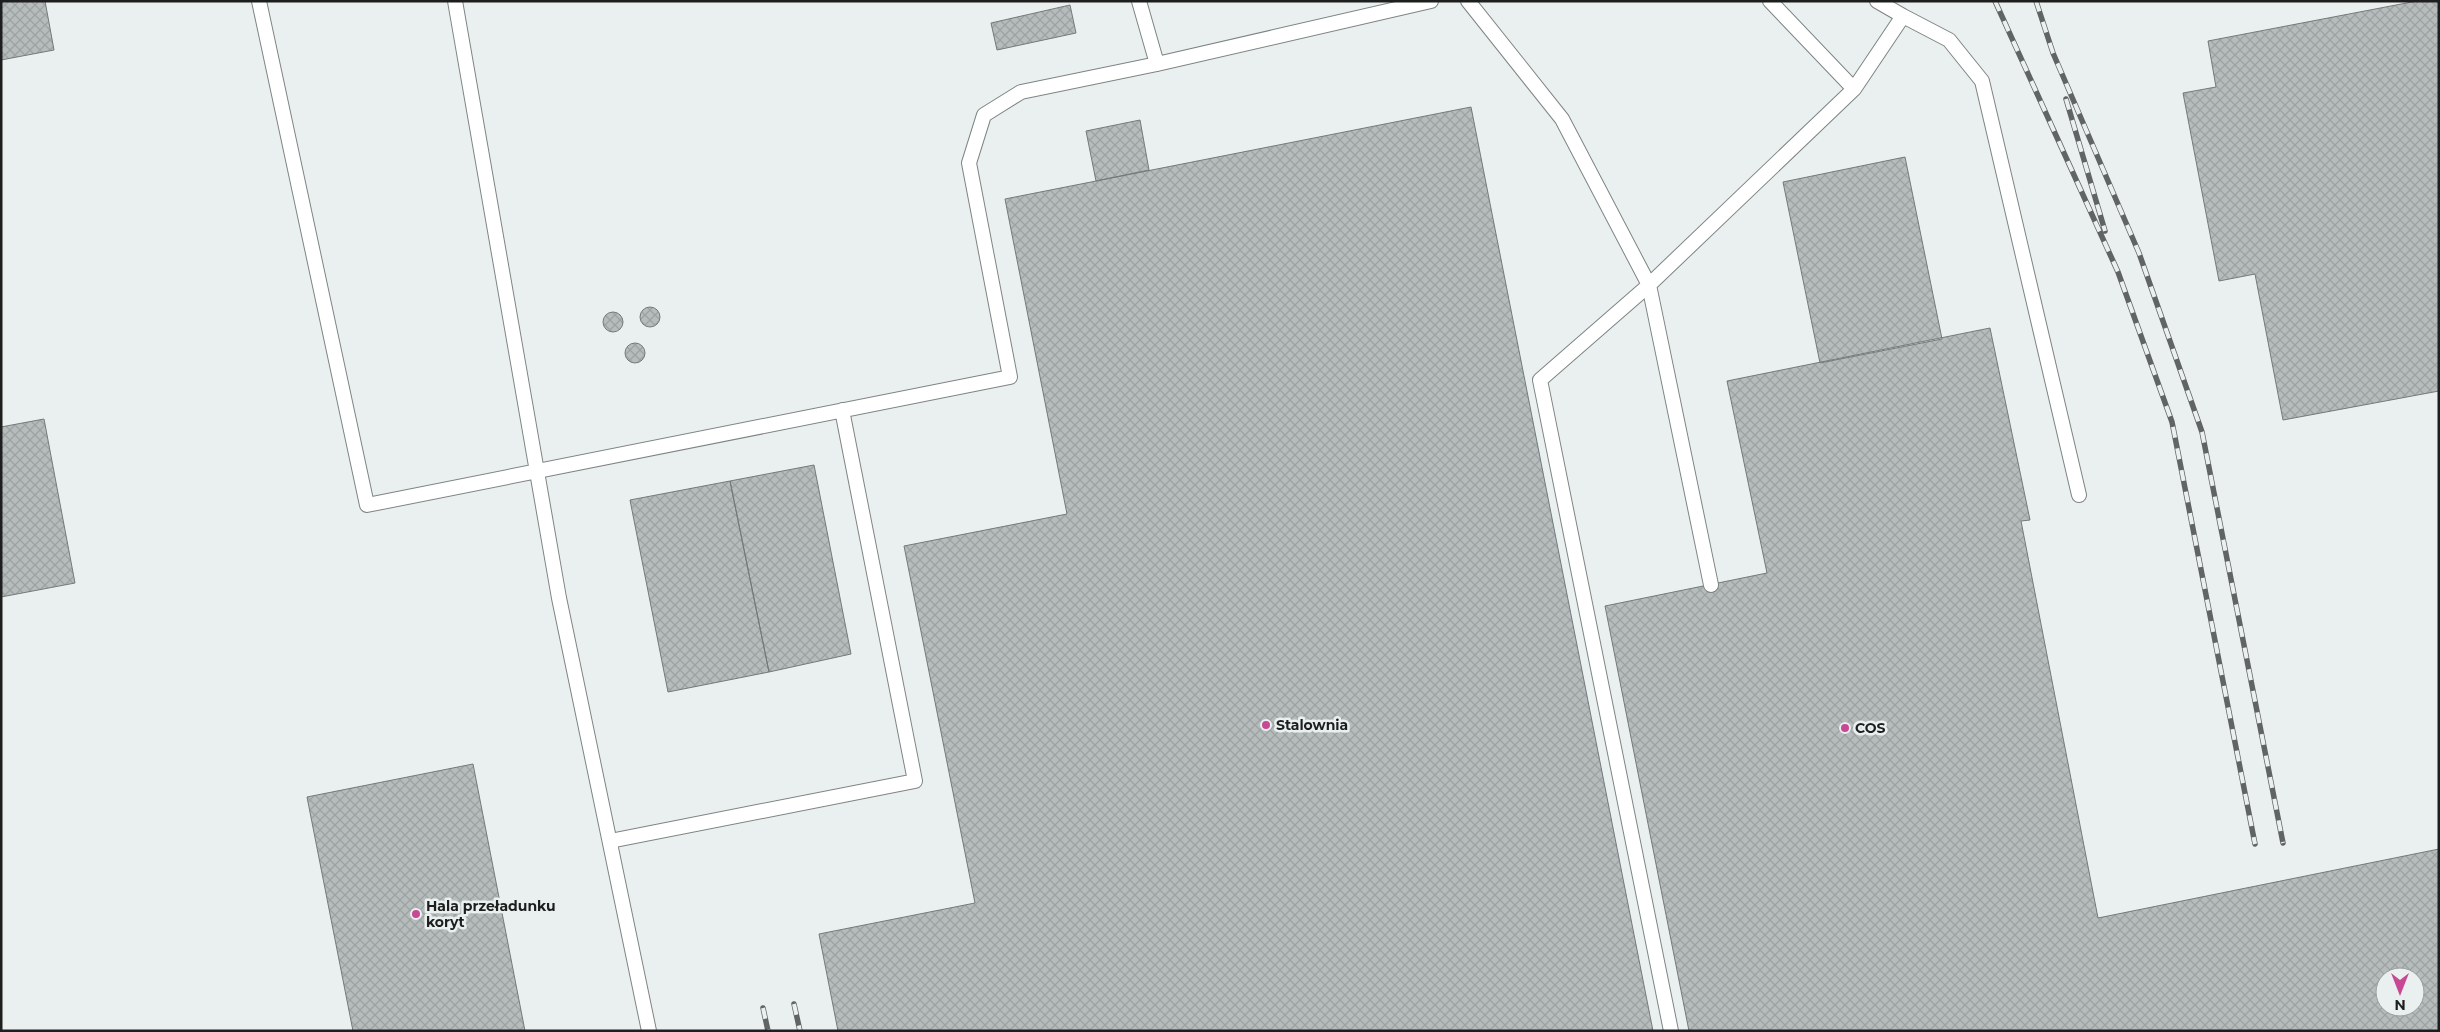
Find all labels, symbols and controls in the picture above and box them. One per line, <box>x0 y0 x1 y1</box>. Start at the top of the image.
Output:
place label: Stalownia <box>1276 716 1348 734</box>
marker: Stalownia <box>1260 719 1272 731</box>
place label: COS <box>1855 719 1886 737</box>
marker: COS <box>1839 722 1851 734</box>
place label: Hala przeładunku koryt <box>426 897 556 931</box>
marker: Hala przeładunku koryt <box>410 908 422 920</box>
north arrow <box>2375 967 2425 1017</box>
text: N <box>2394 996 2406 1014</box>

